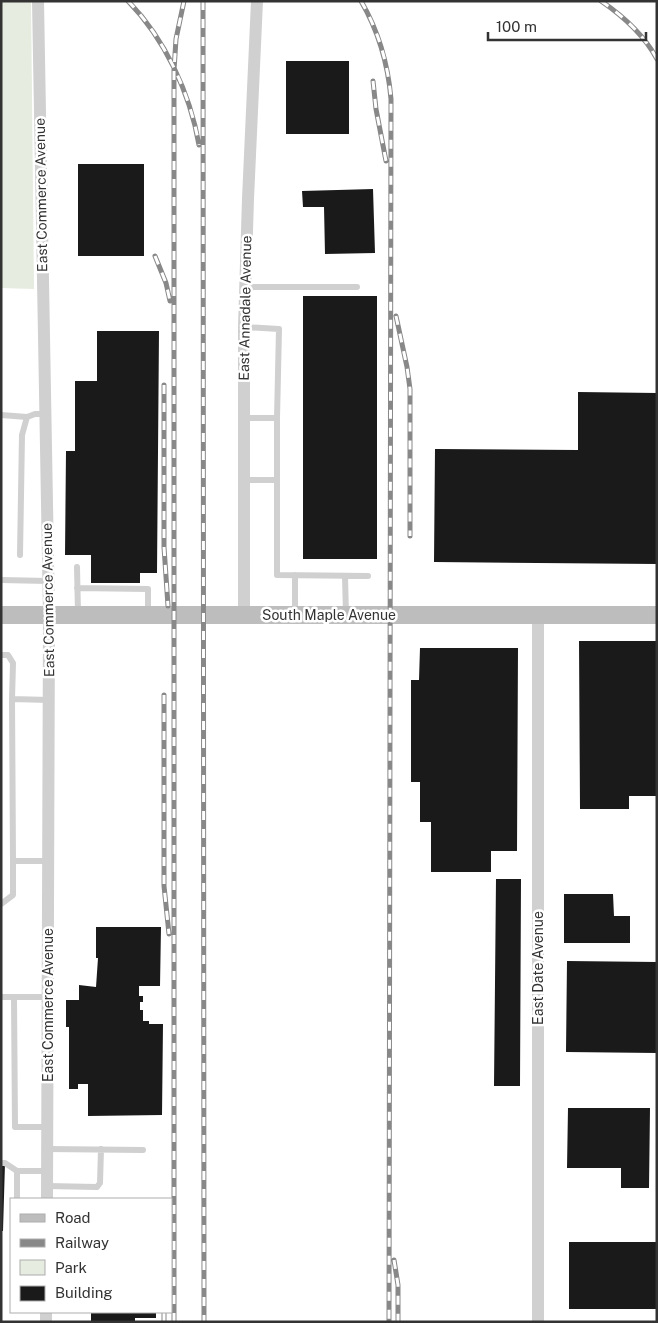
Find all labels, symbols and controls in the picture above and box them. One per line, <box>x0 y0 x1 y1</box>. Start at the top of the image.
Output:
scale bar <box>488 10 646 42</box>
text: 100 m <box>496 18 537 35</box>
street label: East Commerce Avenue <box>32 118 50 272</box>
street label: East Annadale Avenue <box>236 235 254 381</box>
street label: East Commerce Avenue <box>39 523 57 677</box>
street label: South Maple Avenue <box>262 607 396 623</box>
street label: East Date Avenue <box>530 911 546 1025</box>
street label: East Commerce Avenue <box>40 928 56 1082</box>
legend <box>10 1198 172 1313</box>
text: Road <box>55 1209 91 1226</box>
text: Railway <box>55 1234 109 1251</box>
text: Park <box>55 1259 87 1276</box>
text: Building <box>55 1284 113 1301</box>

